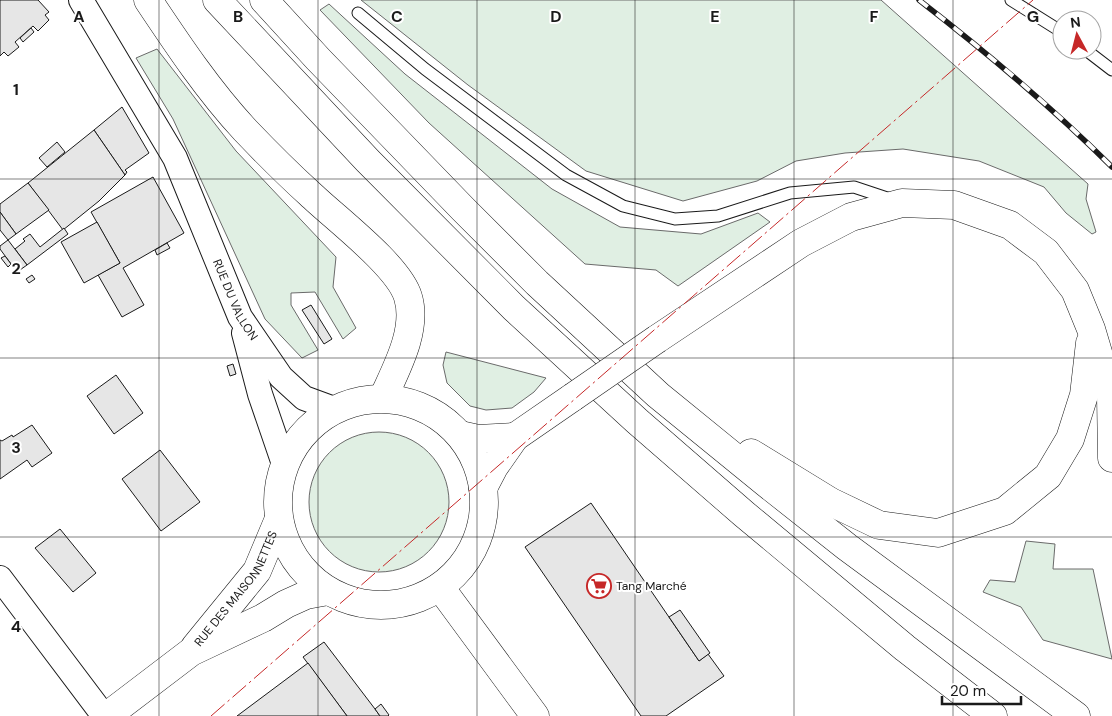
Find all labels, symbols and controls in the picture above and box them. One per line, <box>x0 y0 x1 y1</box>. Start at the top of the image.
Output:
text: A <box>73 6 85 27</box>
text: B <box>233 6 243 27</box>
text: C <box>391 6 403 27</box>
text: D <box>550 6 562 27</box>
text: E <box>710 6 720 27</box>
text: F <box>870 6 879 27</box>
text: G <box>1027 6 1039 27</box>
north arrow <box>1052 10 1102 60</box>
text: N <box>1069 13 1082 32</box>
text: 1 <box>13 79 19 100</box>
street label: RUE DU VALLON <box>209 257 262 344</box>
text: 2 <box>11 258 21 279</box>
text: 3 <box>11 437 21 458</box>
street label: RUE DES MAISONNETTES <box>191 528 281 650</box>
supermarket icon: Tang Marché <box>586 573 612 599</box>
place label: Tang Marché <box>616 578 687 594</box>
text: 4 <box>11 616 21 637</box>
scale bar <box>942 674 1021 706</box>
text: 20 m <box>950 681 986 701</box>

